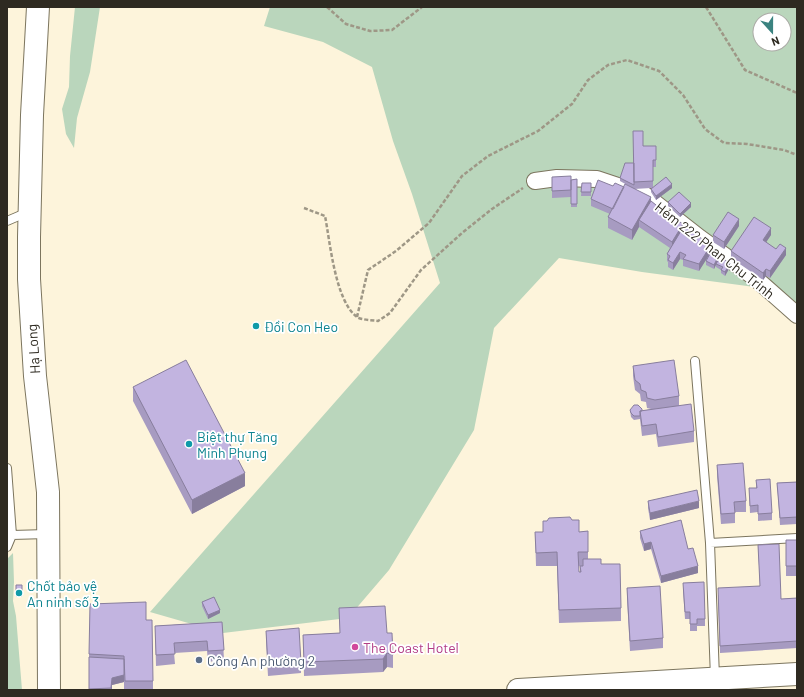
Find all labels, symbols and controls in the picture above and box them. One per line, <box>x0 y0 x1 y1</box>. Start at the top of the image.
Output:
north arrow <box>752 12 792 52</box>
text: N <box>770 34 782 49</box>
street label: Hẻm 222 Phan Chu Trinh <box>652 198 778 302</box>
place label: Đồi Con Heo <box>264 318 338 335</box>
marker: Đồi Con Heo <box>251 321 261 331</box>
street label: Hạ Long <box>23 324 43 374</box>
place label: Biệt thự Tăng Minh Phụng <box>197 428 278 461</box>
marker: Biệt thự Tăng Minh Phụng <box>184 439 194 449</box>
place label: Chốt bảo vệ An ninh số 3 <box>27 577 99 610</box>
marker: Chốt bảo vệ An ninh số 3 <box>14 588 24 598</box>
place label: The Coast Hotel <box>363 639 459 656</box>
marker: The Coast Hotel <box>350 642 360 652</box>
place label: Công An phường 2 <box>207 652 315 669</box>
marker: Công An phường 2 <box>194 655 204 665</box>

